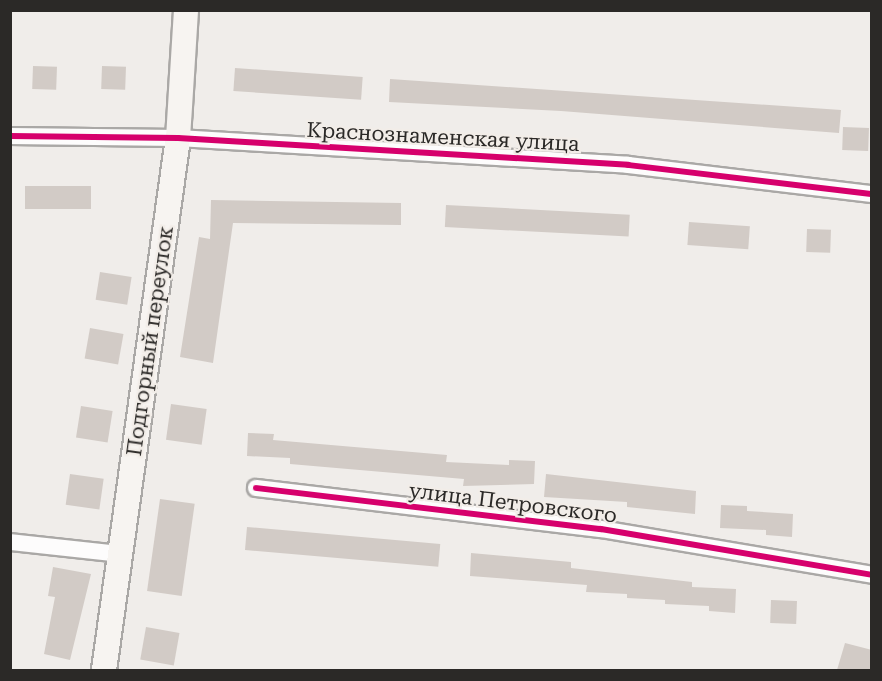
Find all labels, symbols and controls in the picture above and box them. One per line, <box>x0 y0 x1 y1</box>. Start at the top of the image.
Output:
street label: Краснознаменская улица <box>306 117 580 157</box>
street label: Подгорный переулок <box>121 224 179 458</box>
street label: улица Петровского <box>408 478 618 528</box>

